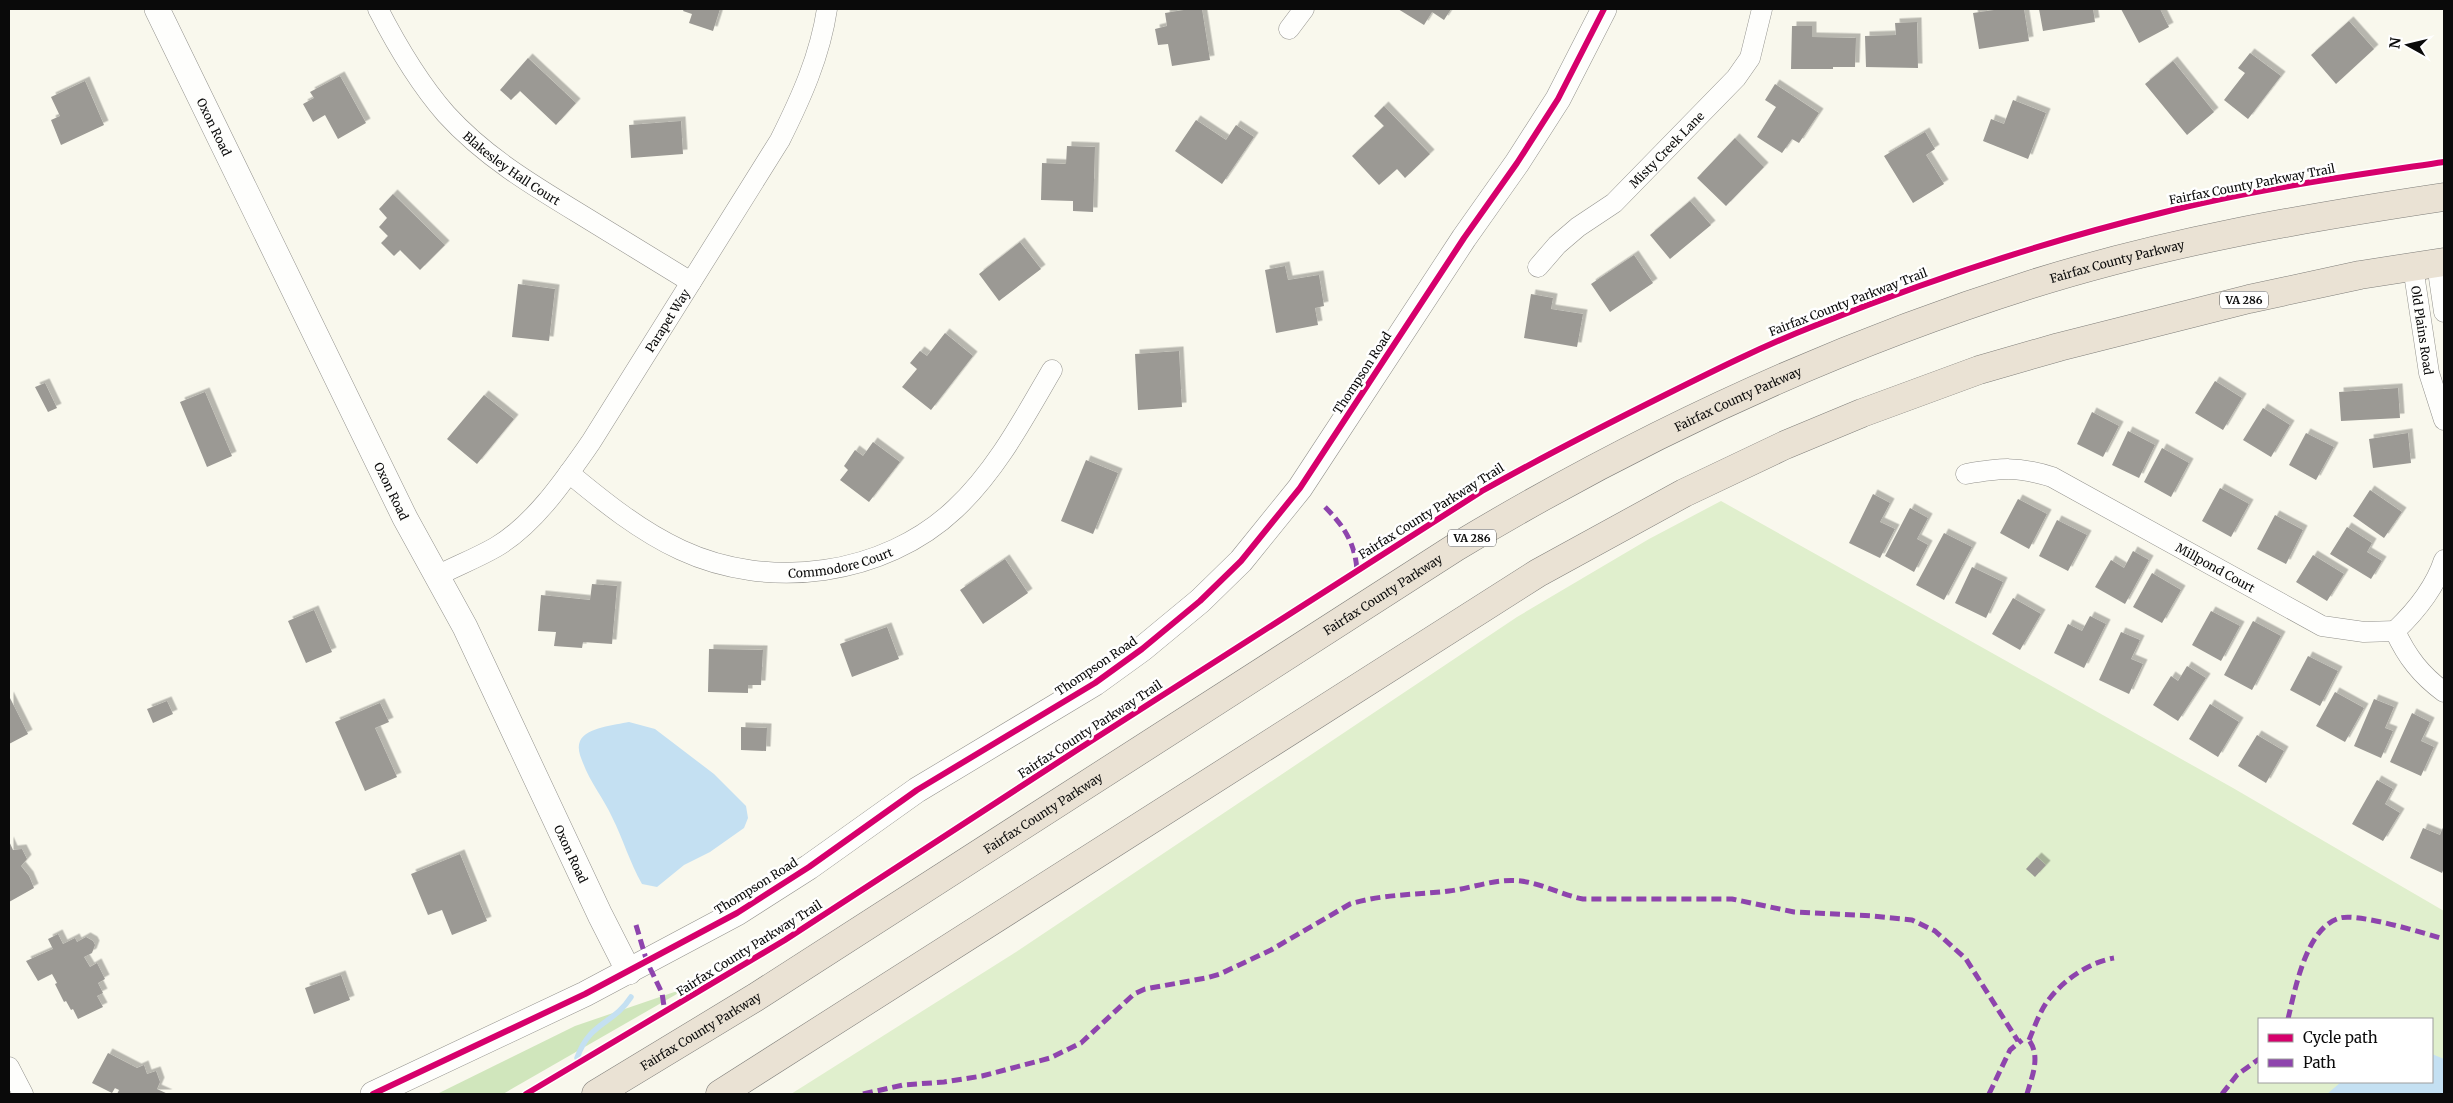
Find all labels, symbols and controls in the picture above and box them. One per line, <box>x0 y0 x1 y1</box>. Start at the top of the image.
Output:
north arrow <box>2383 20 2433 70</box>
text: N <box>2385 36 2405 50</box>
street label: Oxon Road <box>194 95 235 158</box>
street label: Misty Creek Lane <box>1626 108 1707 191</box>
street label: Blakesley Hall Court <box>460 128 564 208</box>
street label: Fairfax County Parkway Trail <box>2168 160 2336 207</box>
street label: Fairfax County Parkway <box>2048 236 2186 286</box>
street label: Fairfax County Parkway Trail <box>1767 265 1930 339</box>
street label: Old Plains Road <box>2408 285 2437 376</box>
street label: Parapet Way <box>642 286 693 355</box>
road number: VA 286 <box>2220 292 2268 308</box>
street label: Thompson Road <box>1330 329 1394 417</box>
street label: Fairfax County Parkway <box>1672 363 1804 434</box>
street label: Oxon Road <box>371 459 412 522</box>
street label: Fairfax County Parkway Trail <box>1356 460 1507 562</box>
road number: VA 286 <box>1448 530 1496 546</box>
street label: Millpond Court <box>2173 539 2258 595</box>
street label: Commodore Court <box>788 544 895 580</box>
street label: Fairfax County Parkway <box>1320 550 1445 638</box>
street label: Thompson Road <box>1052 633 1140 699</box>
street label: Fairfax County Parkway Trail <box>1015 677 1165 781</box>
street label: Fairfax County Parkway <box>981 769 1105 856</box>
street label: Oxon Road <box>551 822 591 885</box>
street label: Thompson Road <box>712 854 800 918</box>
street label: Fairfax County Parkway Trail <box>674 897 825 999</box>
street label: Fairfax County Parkway <box>637 988 763 1073</box>
legend <box>2258 1018 2433 1083</box>
text: Cycle path <box>2303 1028 2378 1047</box>
text: Path <box>2303 1053 2336 1072</box>

